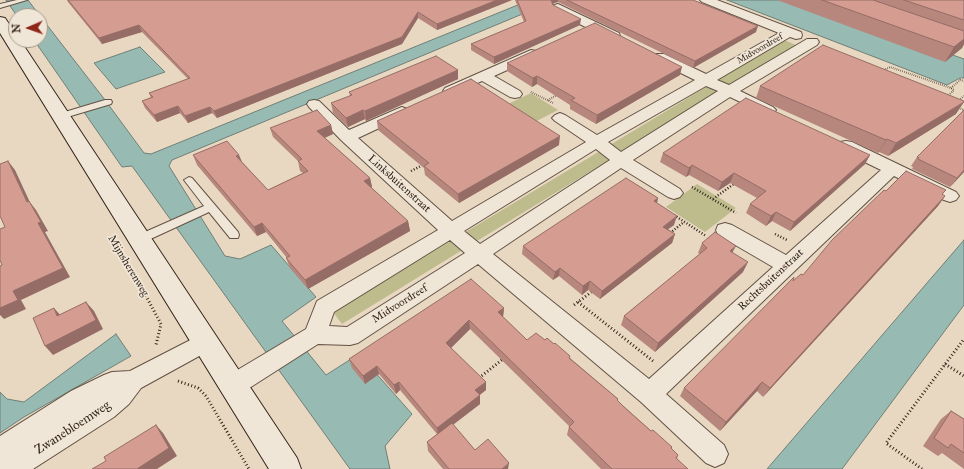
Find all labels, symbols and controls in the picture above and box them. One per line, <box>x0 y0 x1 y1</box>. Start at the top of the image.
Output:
north arrow <box>8 8 48 48</box>
text: N <box>10 24 23 33</box>
street label: Midvoordreef <box>735 31 785 67</box>
street label: Linksbuitenstraat <box>365 152 433 216</box>
street label: Mijnsherenweg <box>105 233 151 299</box>
street label: Rechtsbuitenstraat <box>736 246 806 314</box>
street label: Midvoordreef <box>370 282 430 326</box>
street label: Zwanebloemweg <box>32 398 114 458</box>

